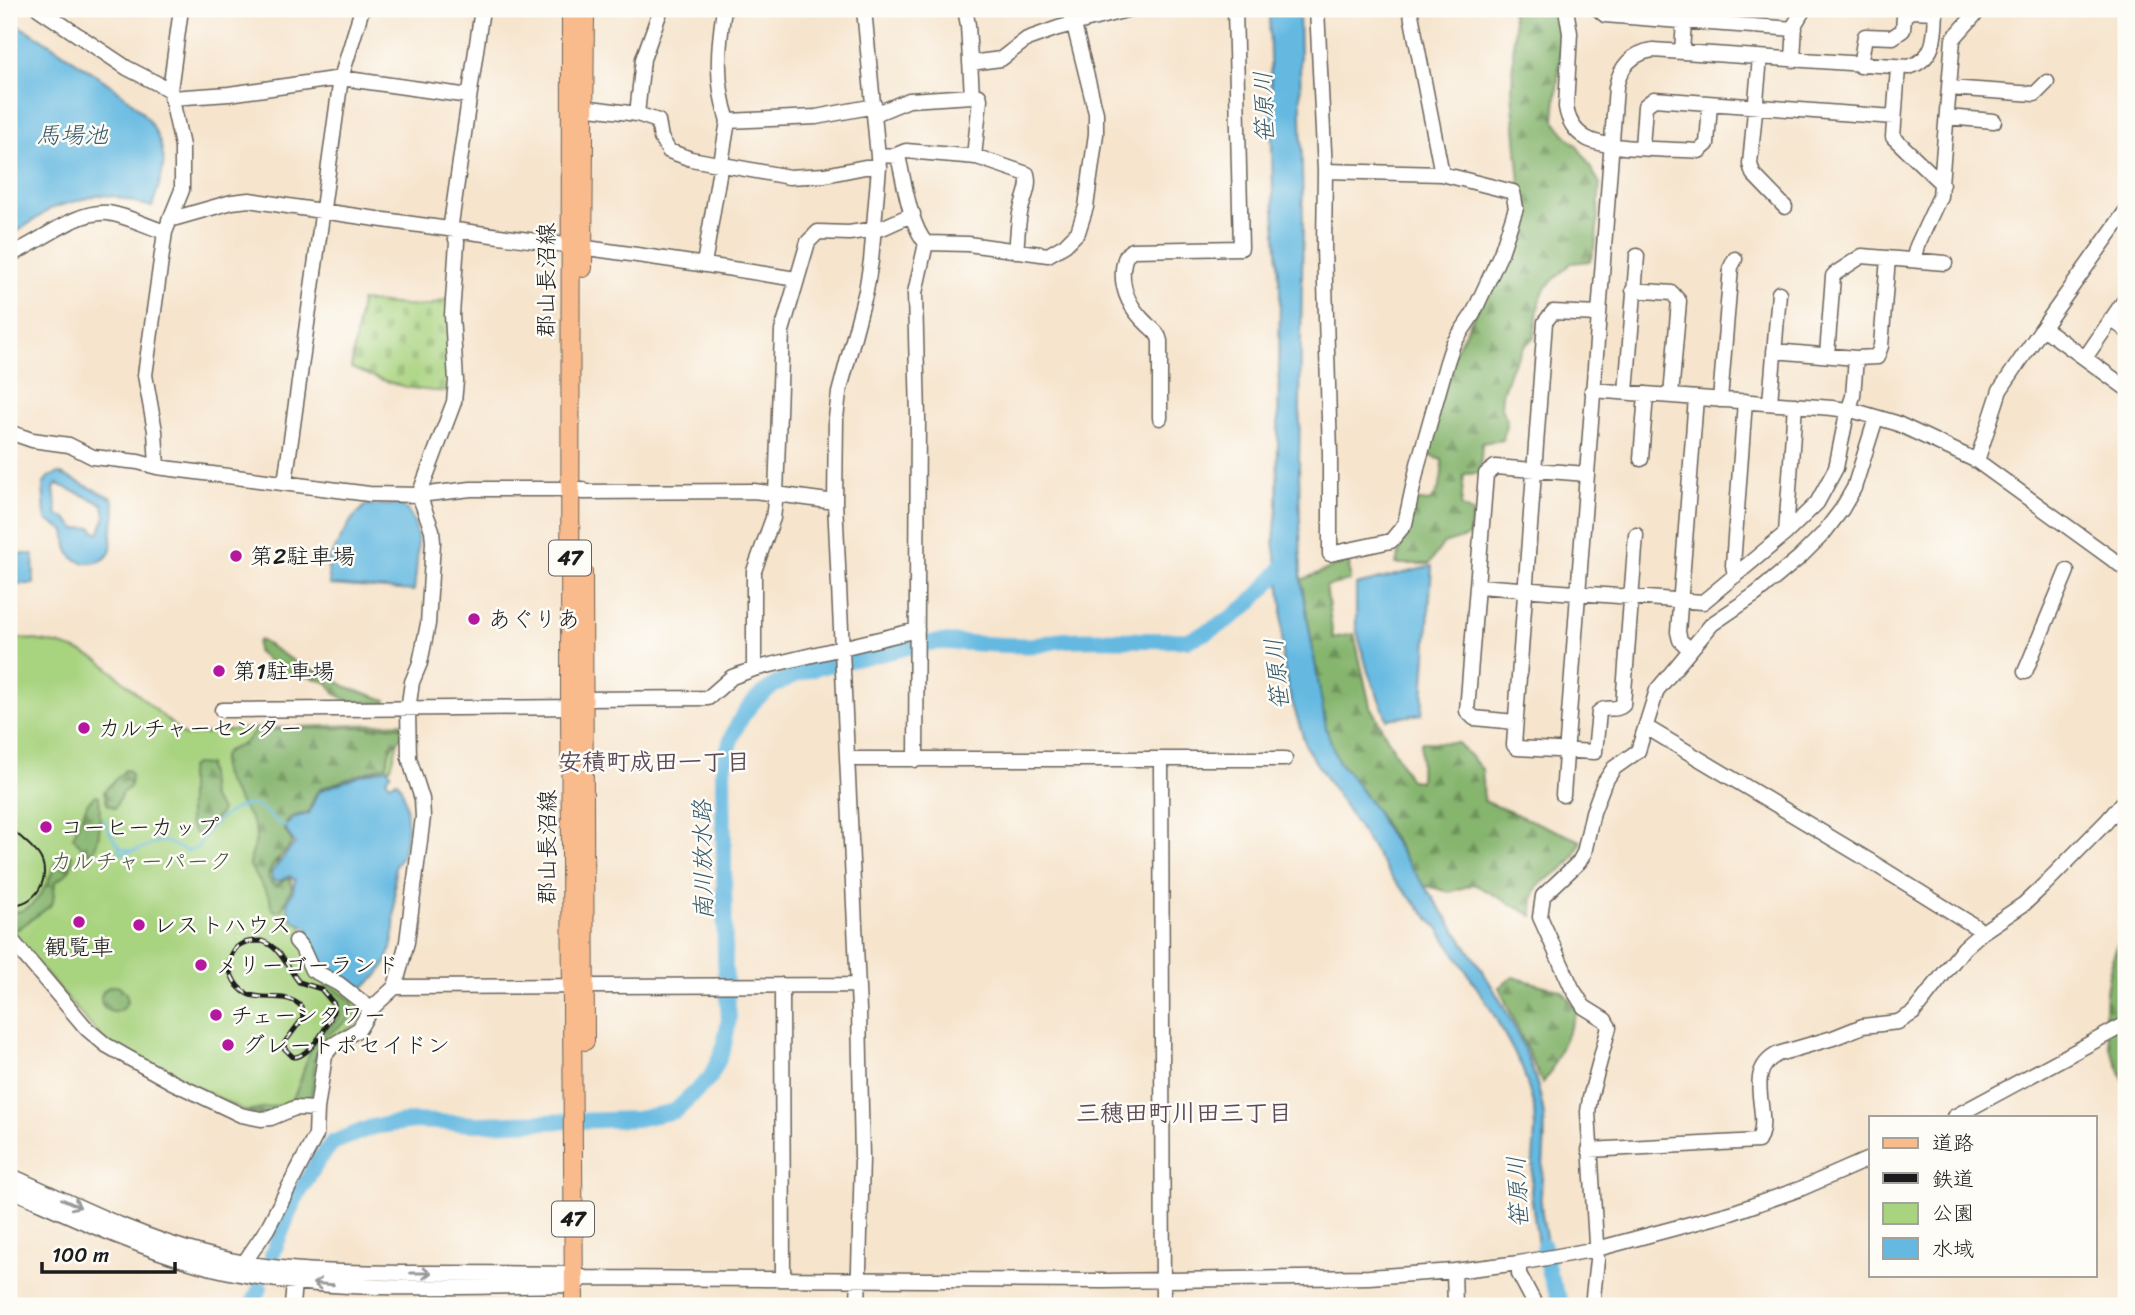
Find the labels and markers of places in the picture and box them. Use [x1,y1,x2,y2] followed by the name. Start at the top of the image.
[250,536,355,577] place label: 第2駐車場
[228,548,244,564] marker: 第2駐車場
[488,599,580,640] place label: あぐりあ
[466,611,482,627] marker: あぐりあ
[233,651,335,692] place label: 第1駐車場
[211,663,227,679] marker: 第1駐車場
[98,708,303,749] place label: カルチャーセンター
[76,720,92,736] marker: カルチャーセンター
[60,807,220,848] place label: コーヒーカップ
[38,819,54,835] marker: コーヒーカップ
[153,905,291,946] place label: レストハウス
[71,914,87,930] marker: 観覧車
[131,917,147,933] marker: レストハウス
[45,927,114,968] place label: 観覧車
[215,945,399,986] place label: メリーゴーランド
[193,957,209,973] marker: メリーゴーランド
[230,995,386,1036] place label: チェーンタワー
[208,1007,224,1023] marker: チェーンタワー
[242,1025,450,1066] place label: グレートポセイドン
[220,1037,236,1053] marker: グレートポセイドン

